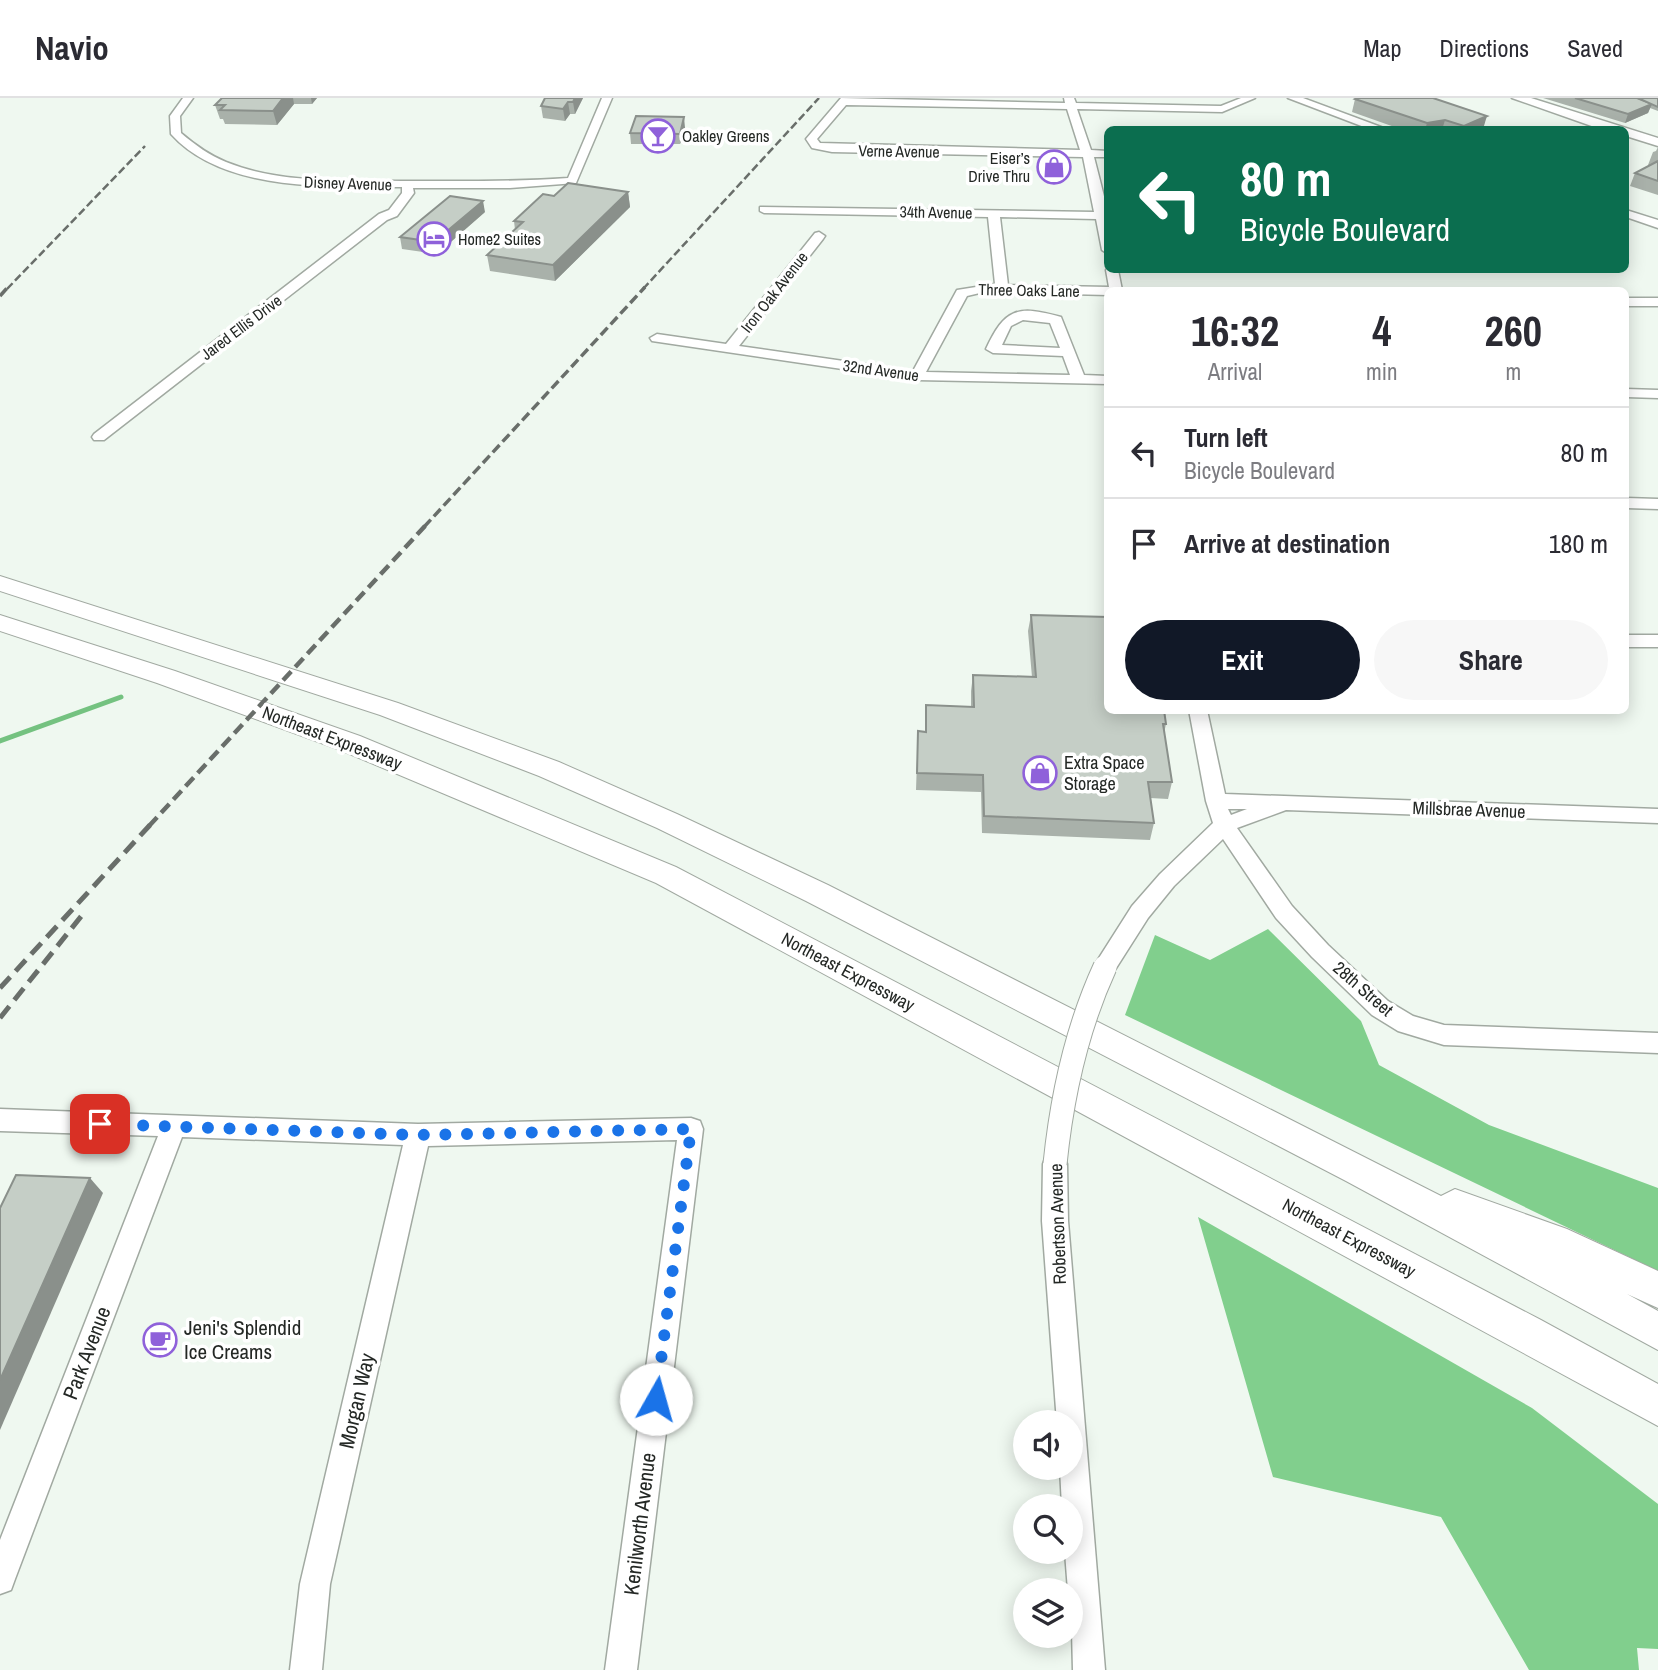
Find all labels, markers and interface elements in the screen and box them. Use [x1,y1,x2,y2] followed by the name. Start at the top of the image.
[35,26,109,70] text: Navio
[1363,32,1401,64] text: Map
[1439,32,1529,64] text: Directions
[1567,32,1623,64] text: Saved
[639,117,677,155] bar icon: Oakley Greens
[682,125,770,147] place label: Oakley Greens
[858,139,940,163] street label: Verne Avenue
[1240,145,1332,211] text: 80 m
[968,147,1030,187] place label: Eiser’s Drive Thru
[1035,148,1073,186] shop icon: Eiser’s Drive Thru
[1125,154,1216,245] icon: left
[304,170,392,196] street label: Disney Avenue
[899,200,973,224] street label: 34th Avenue
[1240,208,1450,251] text: Bicycle Boulevard
[415,220,453,258] hotel icon: Home2 Suites
[458,228,541,250] place label: Home2 Suites
[735,247,813,337] street label: Iron Oak Avenue
[978,278,1080,302] street label: Three Oaks Lane
[196,289,286,365] street label: Jared Ellis Drive
[1191,303,1279,359] text: 16:32
[1372,303,1391,359] text: 4
[1485,303,1542,359] text: 260
[842,354,920,386] street label: 32nd Avenue
[1208,356,1262,387] text: Arrival
[1366,356,1398,387] text: min
[1505,356,1521,387] text: m
[1184,420,1268,455] text: Turn left
[1125,434,1163,472] icon: left
[1561,435,1608,470] text: 80 m
[1184,455,1335,486] text: Bicycle Boulevard
[1125,525,1163,563] icon: arrive
[1184,526,1390,561] text: Arrive at destination
[1549,526,1608,561] text: 180 m
[1125,620,1360,700] button: Exit
[1374,620,1608,700] button: Share
[259,699,406,776] street label: Northeast Expressway
[1064,750,1144,796] place label: Extra Space Storage
[1021,754,1059,792] shop icon: Extra Space Storage
[1412,795,1526,824] street label: Millsbrae Avenue
[777,926,920,1018] street label: Northeast Expressway
[1328,955,1399,1022] street label: 28th Street
[70,1094,130,1154] pin
[81,1105,119,1143] icon: arrive
[1043,1163,1072,1285] street label: Robertson Avenue
[1278,1192,1421,1284] street label: Northeast Expressway
[56,1302,118,1403] street label: Park Avenue
[184,1313,301,1366] place label: Jeni's Splendid Ice Creams
[141,1321,179,1359] cafe icon: Jeni's Splendid Ice Creams
[331,1350,382,1451] street label: Morgan Way
[619,1362,693,1436] position arrow
[1013,1410,1083,1648] map controls
[1013,1410,1083,1480] button: sound
[616,1451,663,1597] street label: Kenilworth Avenue
[1013,1494,1083,1564] button: search
[1013,1578,1083,1648] button: layers

